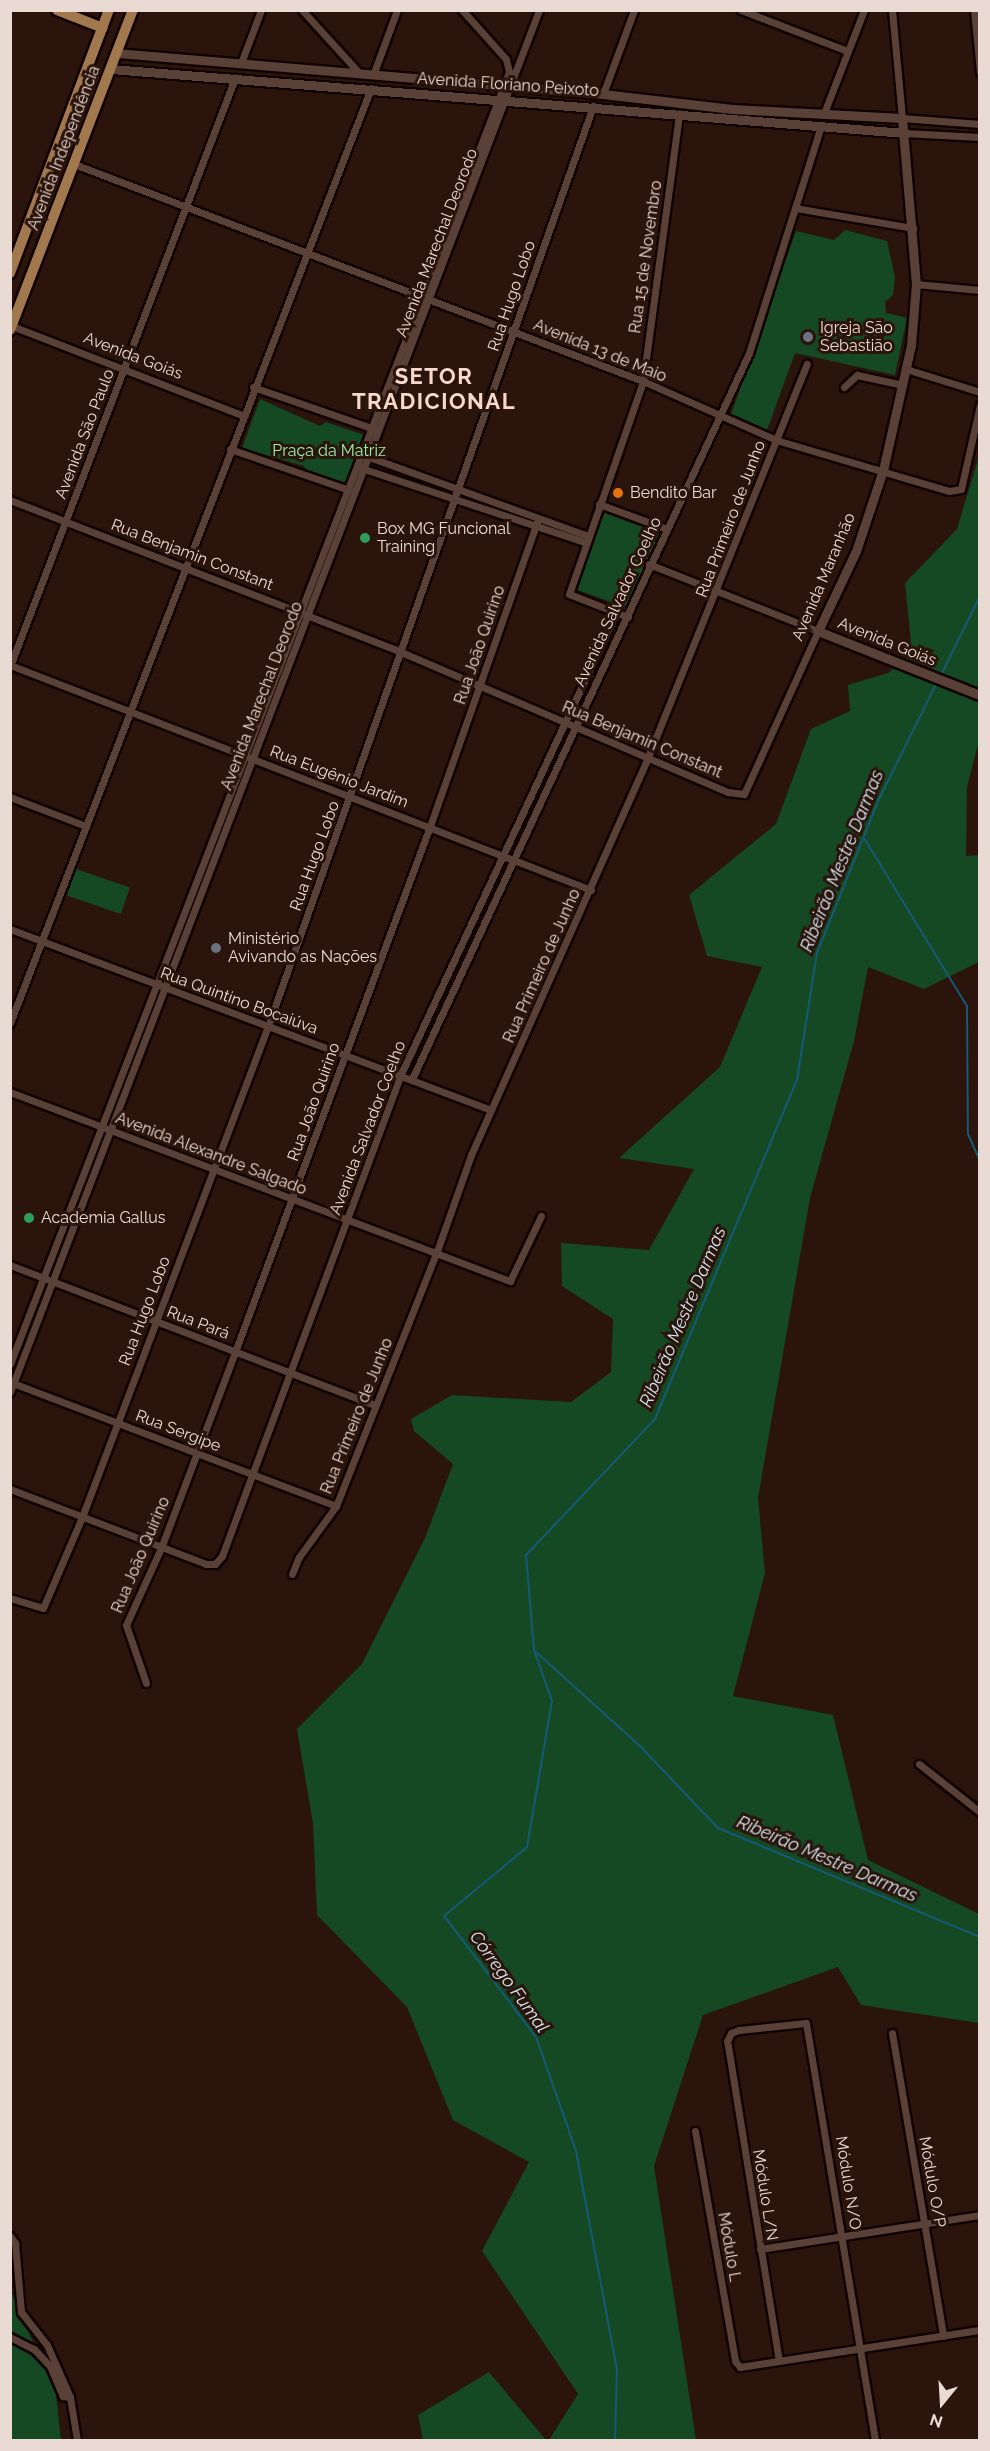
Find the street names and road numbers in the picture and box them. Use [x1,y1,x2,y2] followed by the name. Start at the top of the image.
[24,63,104,233] street label: Avenida Independência
[417,69,599,101] street label: Avenida Floriano Peixoto
[392,146,482,340] street label: Avenida Marechal Deorodo
[626,179,666,335] street label: Rua 15 de Novembro
[484,238,540,354] street label: Rua Hugo Lobo
[531,315,669,387] street label: Avenida 13 de Maio
[81,328,185,384] street label: Avenida Goiás
[51,366,119,502] street label: Avenida São Paulo
[692,438,770,600] street label: Rua Primeiro de Junho
[788,510,860,644] street label: Avenida Maranhão
[570,514,666,690] street label: Avenida Salvador Coelho
[108,515,276,595] street label: Rua Benjamin Constant
[451,583,509,707] street label: Rua João Quirino
[217,599,307,793] street label: Avenida Marechal Deorodo
[835,614,939,670] street label: Avenida Goiás
[559,698,725,782] street label: Rua Benjamin Constant
[267,742,411,812] street label: Rua Eugênio Jardim
[286,798,344,914] street label: Rua Hugo Lobo
[499,886,585,1046] street label: Rua Primeiro de Junho
[158,964,320,1038] street label: Rua Quintino Bocaiúva
[326,1038,410,1218] street label: Avenida Salvador Coelho
[284,1040,344,1164] street label: Rua João Quirino
[113,1109,309,1199] street label: Avenida Alexandre Salgado
[115,1254,175,1368] street label: Rua Hugo Lobo
[164,1302,232,1344] street label: Rua Pará
[317,1335,397,1497] street label: Rua Primeiro de Junho
[133,1406,223,1456] street label: Rua Sergipe
[108,1494,174,1616] street label: Rua João Quirino
[831,2135,865,2231] street label: Módulo N/O
[915,2135,949,2229] street label: Módulo O/P
[748,2148,782,2242] street label: Módulo L/N
[713,2211,745,2283] street label: Módulo L

